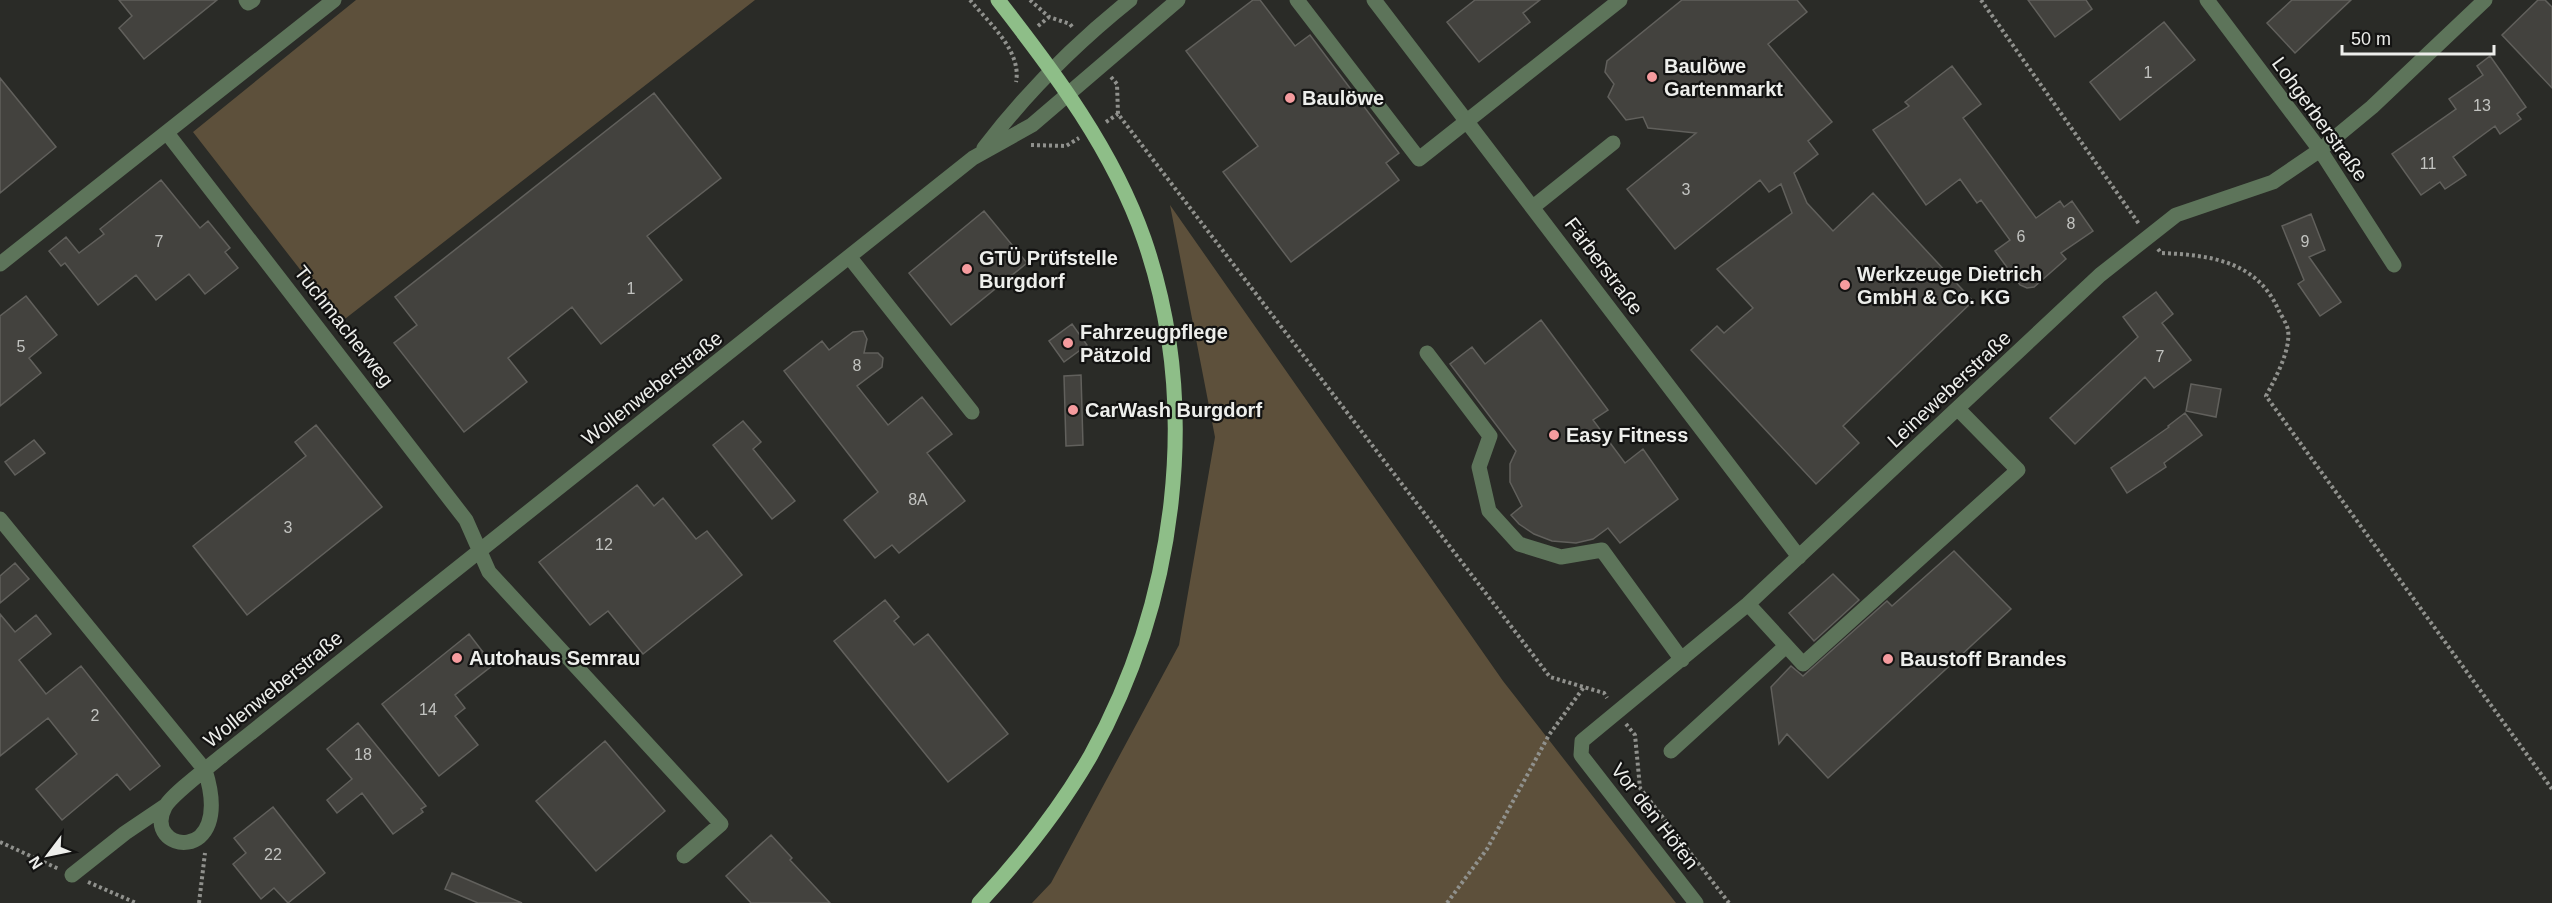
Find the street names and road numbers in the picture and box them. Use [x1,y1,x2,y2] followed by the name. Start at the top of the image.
[2268,53,2372,185] street label: Lohgerberstraße
[1560,213,1648,319] street label: Färberstraße
[290,261,398,391] street label: Tuchmacherweg
[577,326,727,450] street label: Wollenweberstraße
[1883,326,2015,452] street label: Leineweberstraße
[199,626,347,752] street label: Wollenweberstraße
[1607,759,1703,873] street label: Vor den Höfen

